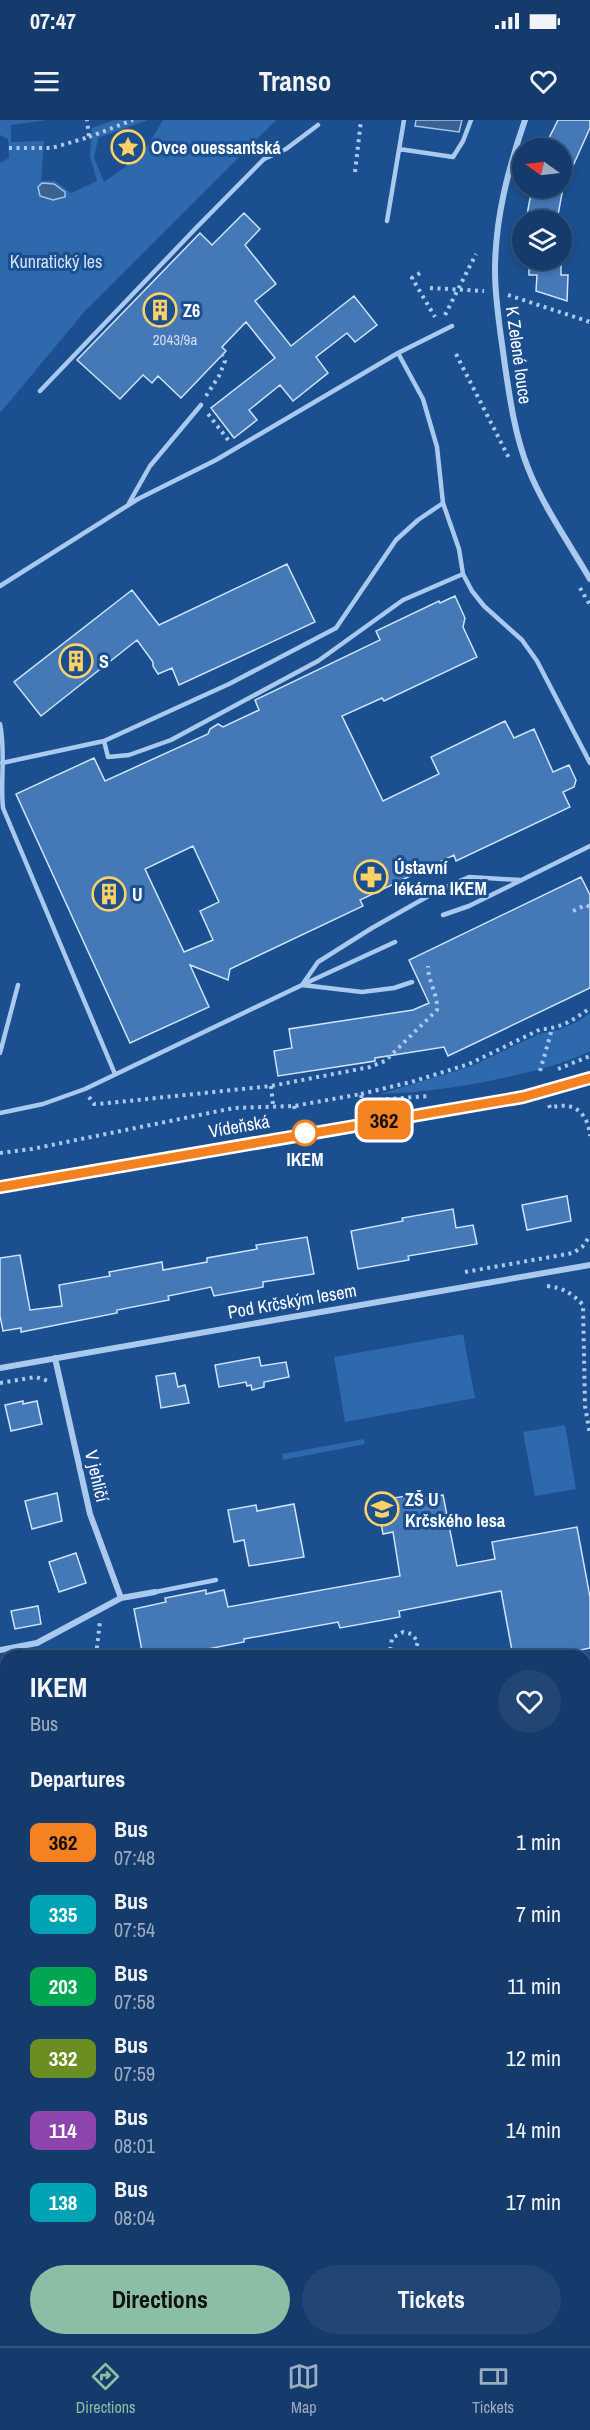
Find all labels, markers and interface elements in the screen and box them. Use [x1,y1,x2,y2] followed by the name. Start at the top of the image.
[30,6,76,36] text: 07:47
[259,63,331,99] text: Transo
[30,65,63,98] icon: menu
[527,65,560,98] icon: heart
[110,129,146,165] place icon: Ovce ouessantská
[151,135,281,160] place label: Ovce ouessantská
[512,138,572,198] north arrow
[512,138,572,270] map controls
[512,210,572,270] button: layers
[10,249,102,274] park label: Kunratický les
[142,292,178,328] building icon: Z6
[183,298,200,323] place label: Z6
[500,305,538,405] street label: K Zelené louce
[153,329,197,350] house number: 2043/9a
[58,643,94,679] building icon: S
[99,649,109,674] place label: S
[394,855,487,901] place label: Ústavní lékárna IKEM
[353,859,389,895] pharmacy icon: Ústavní lékárna IKEM
[91,876,127,912] building icon: U
[132,882,143,907] place label: U
[350,1100,418,1140] line badge: 362
[370,1106,398,1135] text: 362
[207,1108,271,1144] street label: Vídeňská
[292,1120,318,1146] marker: IKEM
[287,1147,323,1172] place label: IKEM
[226,1277,358,1325] street label: Pod Krčským lesem
[79,1448,115,1505] street label: V jehličí
[405,1487,506,1533] place label: ZŠ U Krčského lesa
[364,1491,400,1527] school or university icon: ZŠ U Krčského lesa
[30,1668,87,1706] text: IKEM
[498,1670,561,1733] button: heart
[30,1710,58,1737] text: Bus
[30,1764,125,1794] text: Departures
[114,1814,148,1844] text: Bus
[516,1827,561,1857] text: 1 min
[49,1828,77,1857] text: 362
[114,1844,155,1871] text: 07:48
[114,1886,148,1916] text: Bus
[516,1899,561,1929] text: 7 min
[49,1900,77,1929] text: 335
[114,1916,155,1943] text: 07:54
[114,1958,148,1988] text: Bus
[507,1971,561,2001] text: 11 min
[49,1972,77,2001] text: 203
[114,1988,155,2015] text: 07:58
[114,2030,148,2060] text: Bus
[506,2043,561,2073] text: 12 min
[49,2044,77,2073] text: 332
[114,2060,155,2087] text: 07:59
[114,2102,148,2132] text: Bus
[506,2115,561,2145] text: 14 min
[49,2116,77,2145] text: 114
[114,2132,155,2159] text: 08:01
[114,2174,148,2204] text: Bus
[506,2187,561,2217] text: 17 min
[49,2188,77,2217] text: 138
[114,2204,155,2231] text: 08:04
[30,2265,290,2334] button: Directions
[302,2265,561,2334] button: Tickets
[76,2360,136,2418] tab: Directions
[287,2360,320,2418] tab: Map
[472,2360,514,2418] tab: Tickets

